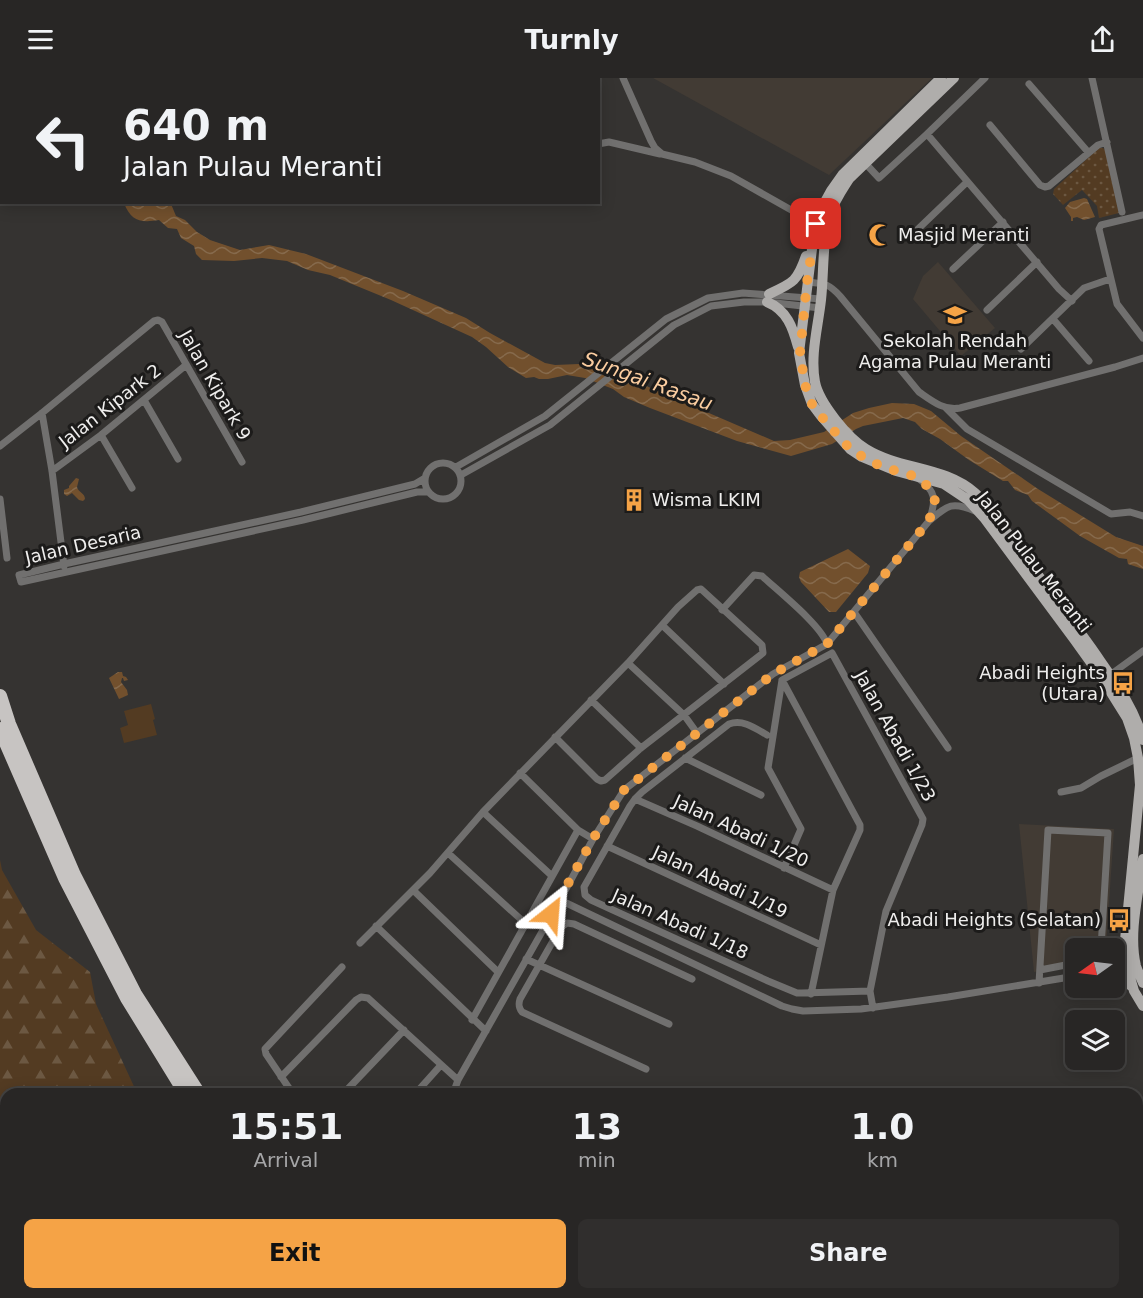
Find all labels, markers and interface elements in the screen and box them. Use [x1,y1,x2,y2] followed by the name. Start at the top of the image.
[24,23,57,56] icon: menu
[1086,23,1119,56] icon: share
[524,24,619,55] text: Turnly
[123,101,269,150] text: 640 m
[24,102,102,180] icon: left
[123,151,383,182] text: Jalan Pulau Meranti
[790,198,841,249] pin
[799,207,832,240] icon: arrive
[867,222,893,248] mosque icon: Masjid Meranti
[898,224,1030,245] place label: Masjid Meranti
[942,302,968,328] school or university icon: Sekolah Rendah Agama Pulau Meranti
[175,325,255,444] street label: Jalan Kipark 9
[859,330,1051,372] place label: Sekolah Rendah Agama Pulau Meranti
[580,346,716,416] water label: Sungai Rasau
[54,359,165,453] street label: Jalan Kipark 2
[972,486,1096,636] street label: Jalan Pulau Meranti
[621,487,647,513] building icon: Wisma LKIM
[652,489,761,510] place label: Wisma LKIM
[22,521,143,568] street label: Jalan Desaria
[979,662,1105,704] place label: Abadi Heights (Utara)
[850,666,940,805] street label: Jalan Abadi 1/23
[1110,670,1136,696] bus stop icon: Abadi Heights (Utara)
[669,790,812,871] street label: Jalan Abadi 1/20
[648,841,791,922] street label: Jalan Abadi 1/19
[519,882,583,946] position arrow
[608,884,752,963] street label: Jalan Abadi 1/18
[1106,907,1132,933] bus stop icon: Abadi Heights (Selatan)
[887,909,1101,930] place label: Abadi Heights (Selatan)
[1065,938,1125,998] north arrow
[1065,938,1125,1070] map controls
[1065,1010,1125,1070] button: layers
[229,1106,343,1147] text: 15:51
[572,1106,622,1147] text: 13
[851,1106,914,1147] text: 1.0
[253,1148,318,1172] text: Arrival
[578,1148,616,1172] text: min
[867,1148,898,1172] text: km
[24,1219,566,1288] button: Exit
[578,1219,1119,1288] button: Share

